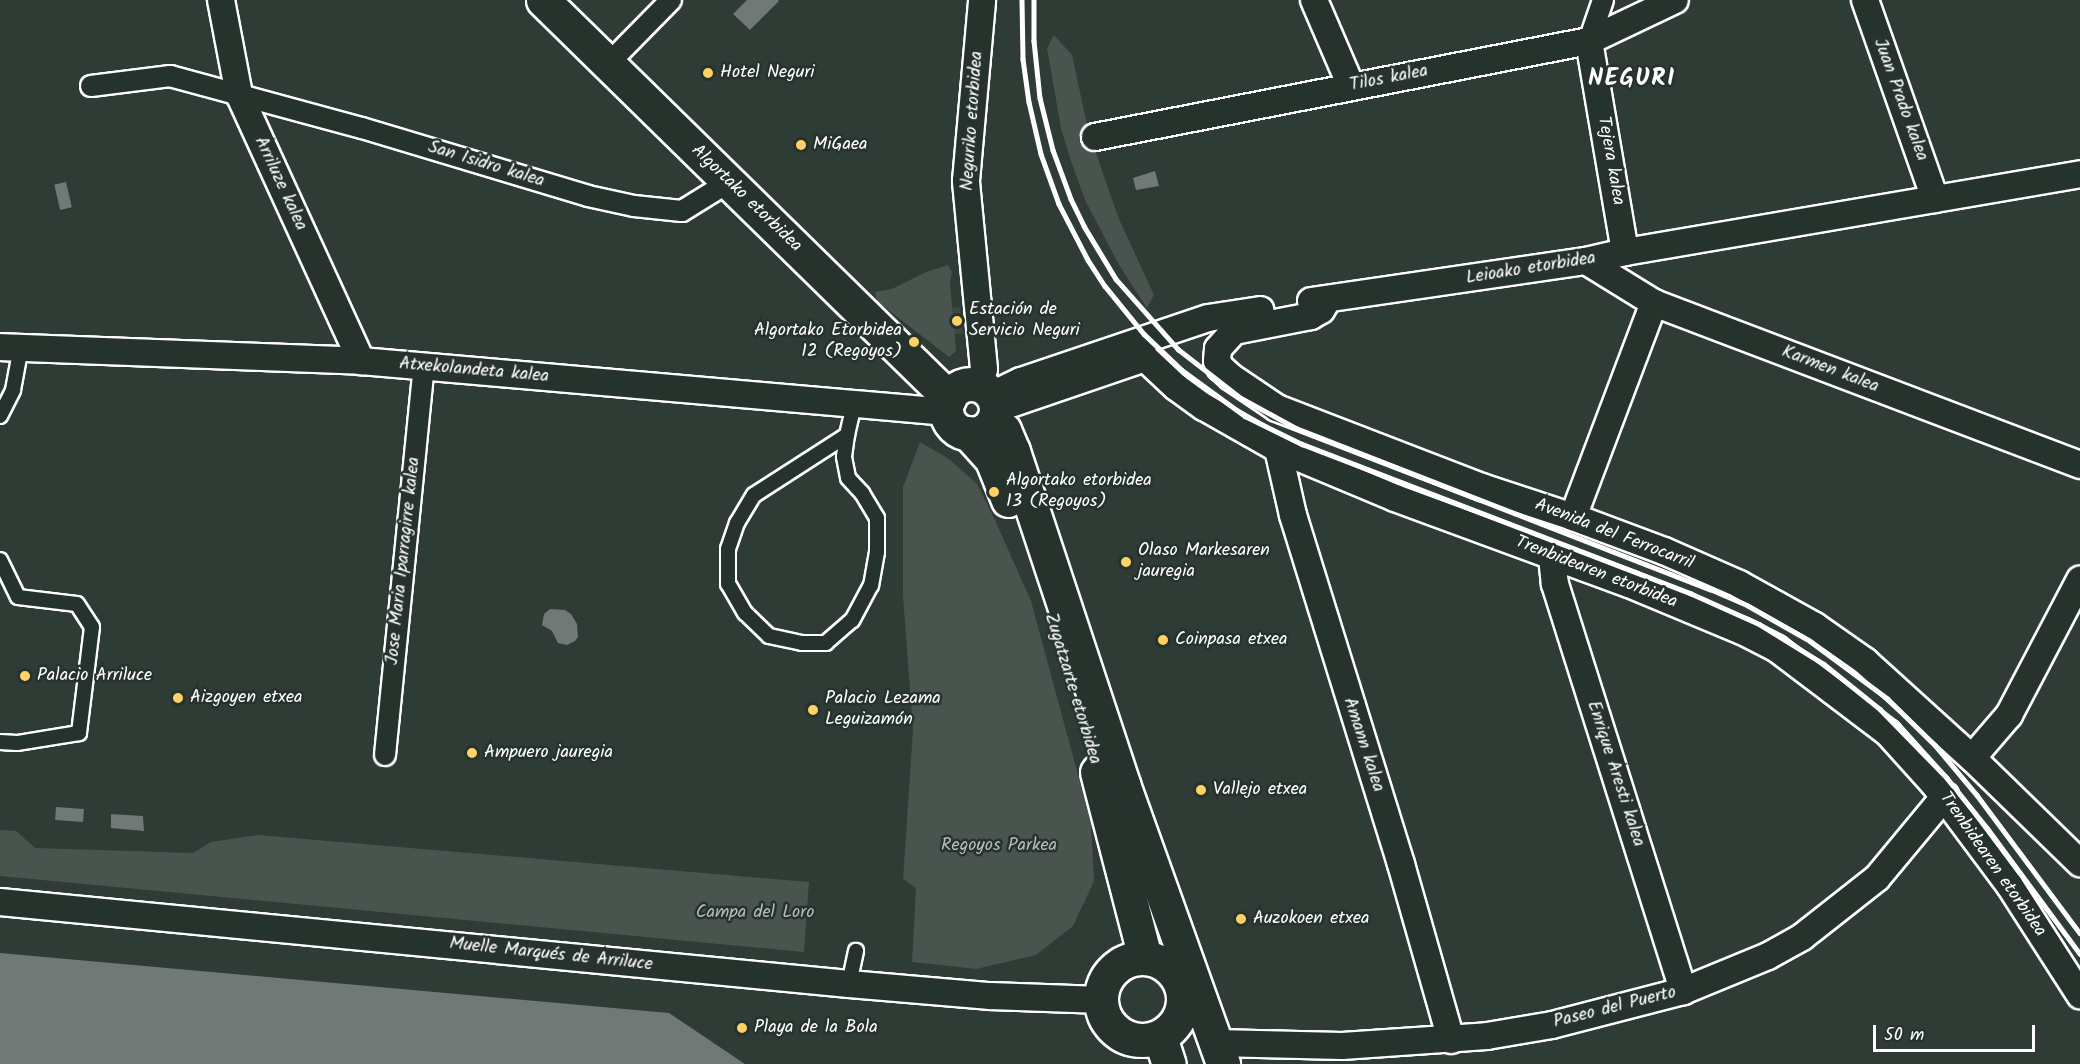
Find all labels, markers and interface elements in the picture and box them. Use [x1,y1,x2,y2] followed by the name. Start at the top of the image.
[1868,36,1932,164] street label: Juan Prado kalea
[957,50,989,192] street label: Neguriko etorbidea
[1348,61,1430,97] street label: Tilos kalea
[720,62,815,84] place label: Hotel Neguri
[1588,65,1676,93] district label: NEGURI
[701,66,715,80] marker: Hotel Neguri
[1592,115,1628,207] street label: Tejera kalea
[249,134,311,234] street label: Arriluze kalea
[813,134,867,156] place label: MiGaea
[425,137,547,193] street label: San Isidro kalea
[794,138,808,152] marker: MiGaea
[686,141,806,257] street label: Algortako etorbidea
[1465,248,1597,290] street label: Leioako etorbidea
[969,300,1080,342] place label: Estación de Servicio Neguri
[950,314,964,328] marker: Estación de Servicio Neguri
[754,321,902,364] place label: Algortako Etorbidea 12 (Regoyos)
[907,335,921,349] marker: Algortako Etorbidea 12 (Regoyos)
[1778,342,1882,398] street label: Karmen kalea
[398,354,550,388] street label: Atxekolandeta kalea
[382,456,426,666] street label: Jose Maria Iparragirre kalea
[1006,471,1152,514] place label: Algortako etorbidea 13 (Regoyos)
[987,485,1001,499] marker: Algortako etorbidea 13 (Regoyos)
[1531,495,1697,575] street label: Avenida del Ferrocarril
[1512,532,1680,614] street label: Trenbidearen etorbidea
[1138,541,1270,584] place label: Olaso Markesaren jauregia
[1119,555,1133,569] marker: Olaso Markesaren jauregia
[1039,611,1105,767] street label: Zugatzarte etorbidea
[1175,629,1287,651] place label: Coinpasa etxea
[1156,633,1170,647] marker: Coinpasa etxea
[37,665,152,687] place label: Palacio Arriluce
[18,669,32,683] marker: Palacio Arriluce
[190,687,302,709] place label: Aizgoyen etxea
[825,689,941,732] place label: Palacio Lezama Leguizamón
[171,691,185,705] marker: Aizgoyen etxea
[1338,695,1388,795] street label: Amann kalea
[1581,698,1649,850] street label: Enrique Aresti kalea
[806,703,820,717] marker: Palacio Lezama Leguizamón
[484,742,613,764] place label: Ampuero jauregia
[465,746,479,760] marker: Ampuero jauregia
[1213,779,1307,801] place label: Vallejo etxea
[1194,783,1208,797] marker: Vallejo etxea
[1934,788,2050,942] street label: Trenbidearen etorbidea
[941,835,1057,857] park label: Regoyos Parkea
[696,902,814,924] park label: Campa del Loro
[1253,908,1369,930] place label: Auzokoen etxea
[1234,912,1248,926] marker: Auzokoen etxea
[448,934,654,976] street label: Muelle Marqués de Arriluce
[1551,982,1679,1034] street label: Paseo del Puerto
[1876,1013,2038,1051] scale bar
[754,1017,878,1039] place label: Playa de la Bola
[735,1021,749,1035] marker: Playa de la Bola
[1884,1021,1924,1050] text: 50 m

